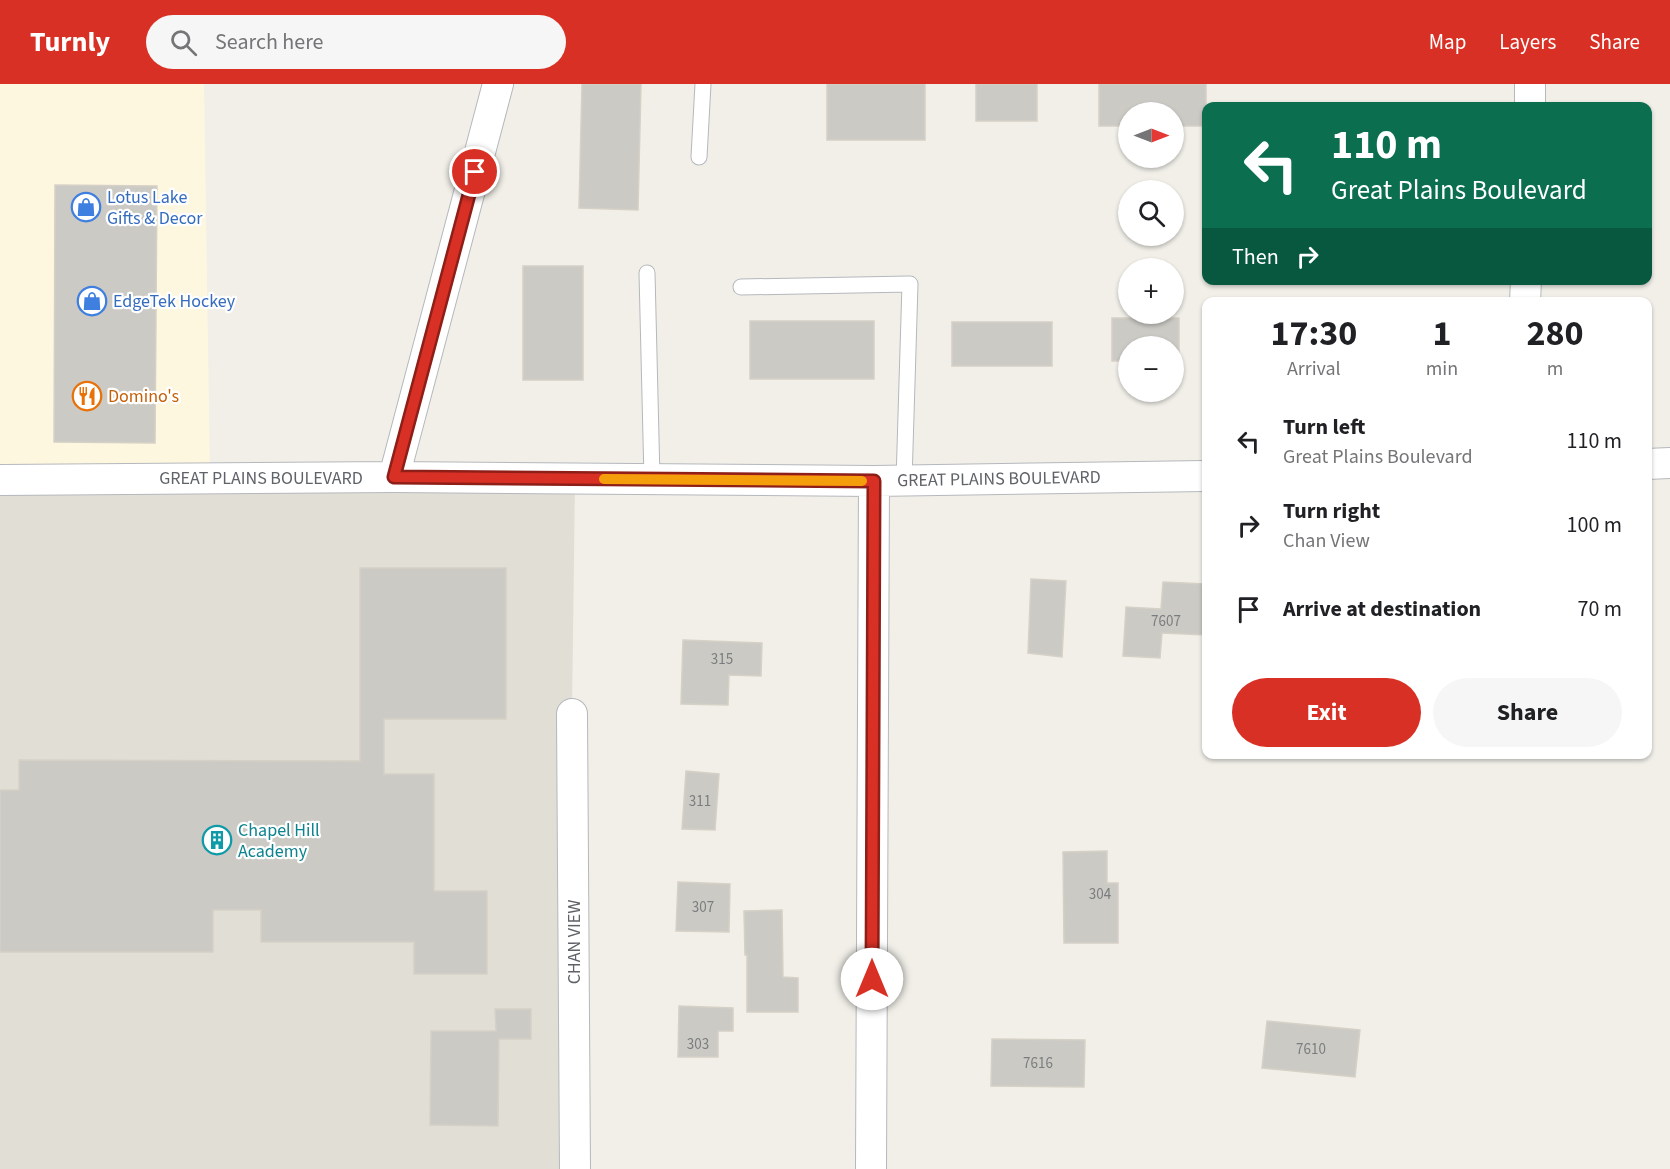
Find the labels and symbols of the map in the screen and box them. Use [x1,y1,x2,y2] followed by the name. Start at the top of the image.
[1118,102,1184,168] north arrow
[449,146,500,197] pin
[107,185,203,231] place label: Lotus Lake Gifts & Decor
[70,191,102,223] shop icon: Lotus Lake Gifts & Decor
[76,285,108,317] shop icon: EdgeTek Hockey
[113,289,236,314] place label: EdgeTek Hockey
[71,380,103,412] restaurant icon: Domino's
[108,384,179,409] place label: Domino's
[897,465,1101,493] street label: GREAT PLAINS BOULEVARD
[159,466,363,491] street label: GREAT PLAINS BOULEVARD
[1151,611,1181,632] house number: 7607
[711,649,733,670] house number: 315
[689,791,711,812] house number: 311
[238,818,320,864] place label: Chapel Hill Academy
[201,824,233,856] building icon: Chapel Hill Academy
[1089,884,1112,905] house number: 304
[692,897,714,918] house number: 307
[562,900,587,984] street label: CHAN VIEW
[840,947,904,1011] position arrow
[687,1034,709,1055] house number: 303
[1296,1039,1326,1060] house number: 7610
[1023,1053,1053,1074] house number: 7616

